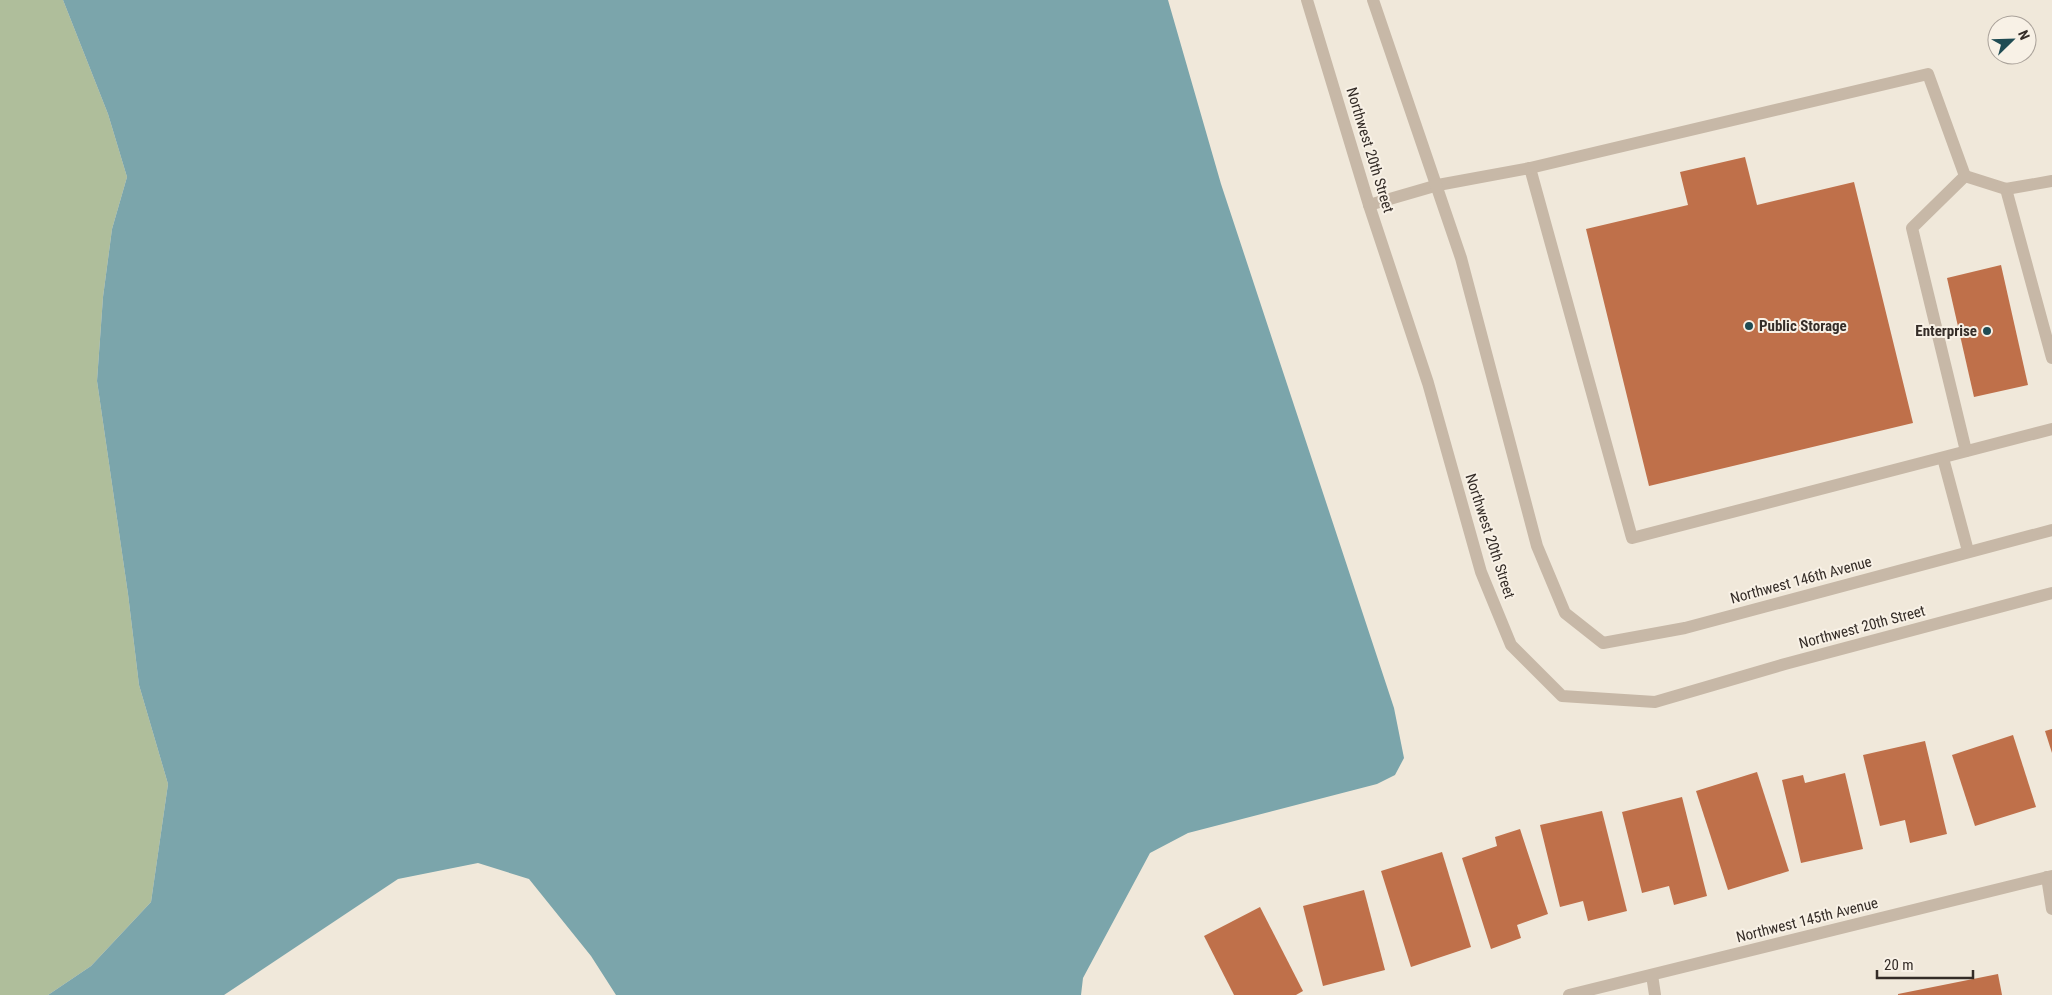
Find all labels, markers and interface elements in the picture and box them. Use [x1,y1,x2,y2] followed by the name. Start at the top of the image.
[1987,15,2037,65] north arrow
[2015,28,2033,42] text: N
[1342,85,1398,215] street label: Northwest 20th Street
[1759,317,1847,335] place label: Public Storage
[1743,320,1755,332] marker: Public Storage
[1915,322,1977,340] place label: Enterprise
[1981,325,1993,337] marker: Enterprise
[1461,471,1519,601] street label: Northwest 20th Street
[1728,552,1874,608] street label: Northwest 146th Avenue
[1797,601,1927,653] street label: Northwest 20th Street
[1734,894,1880,946] street label: Northwest 145th Avenue
[1877,948,1973,980] scale bar
[1884,956,1914,974] text: 20 m

